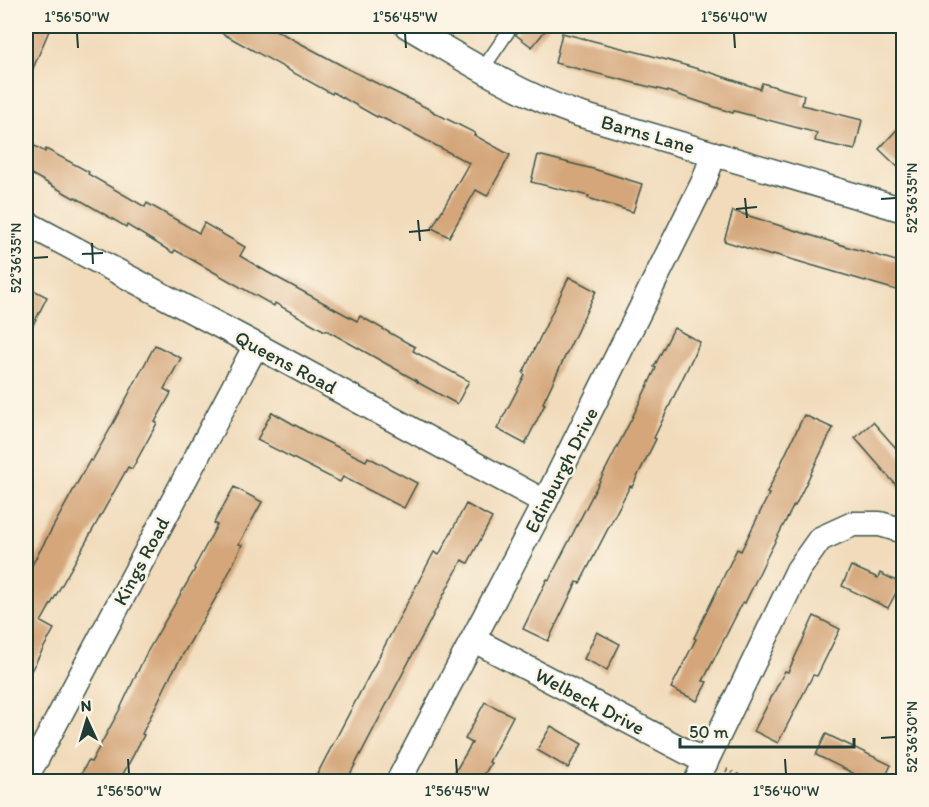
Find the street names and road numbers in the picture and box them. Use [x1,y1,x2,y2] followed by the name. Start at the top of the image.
[598,109,698,159] street label: Barns Lane
[231,325,341,399] street label: Queens Road
[519,403,603,537] street label: Edinburgh Drive
[108,513,174,609] street label: Kings Road
[531,662,649,740] street label: Welbeck Drive

